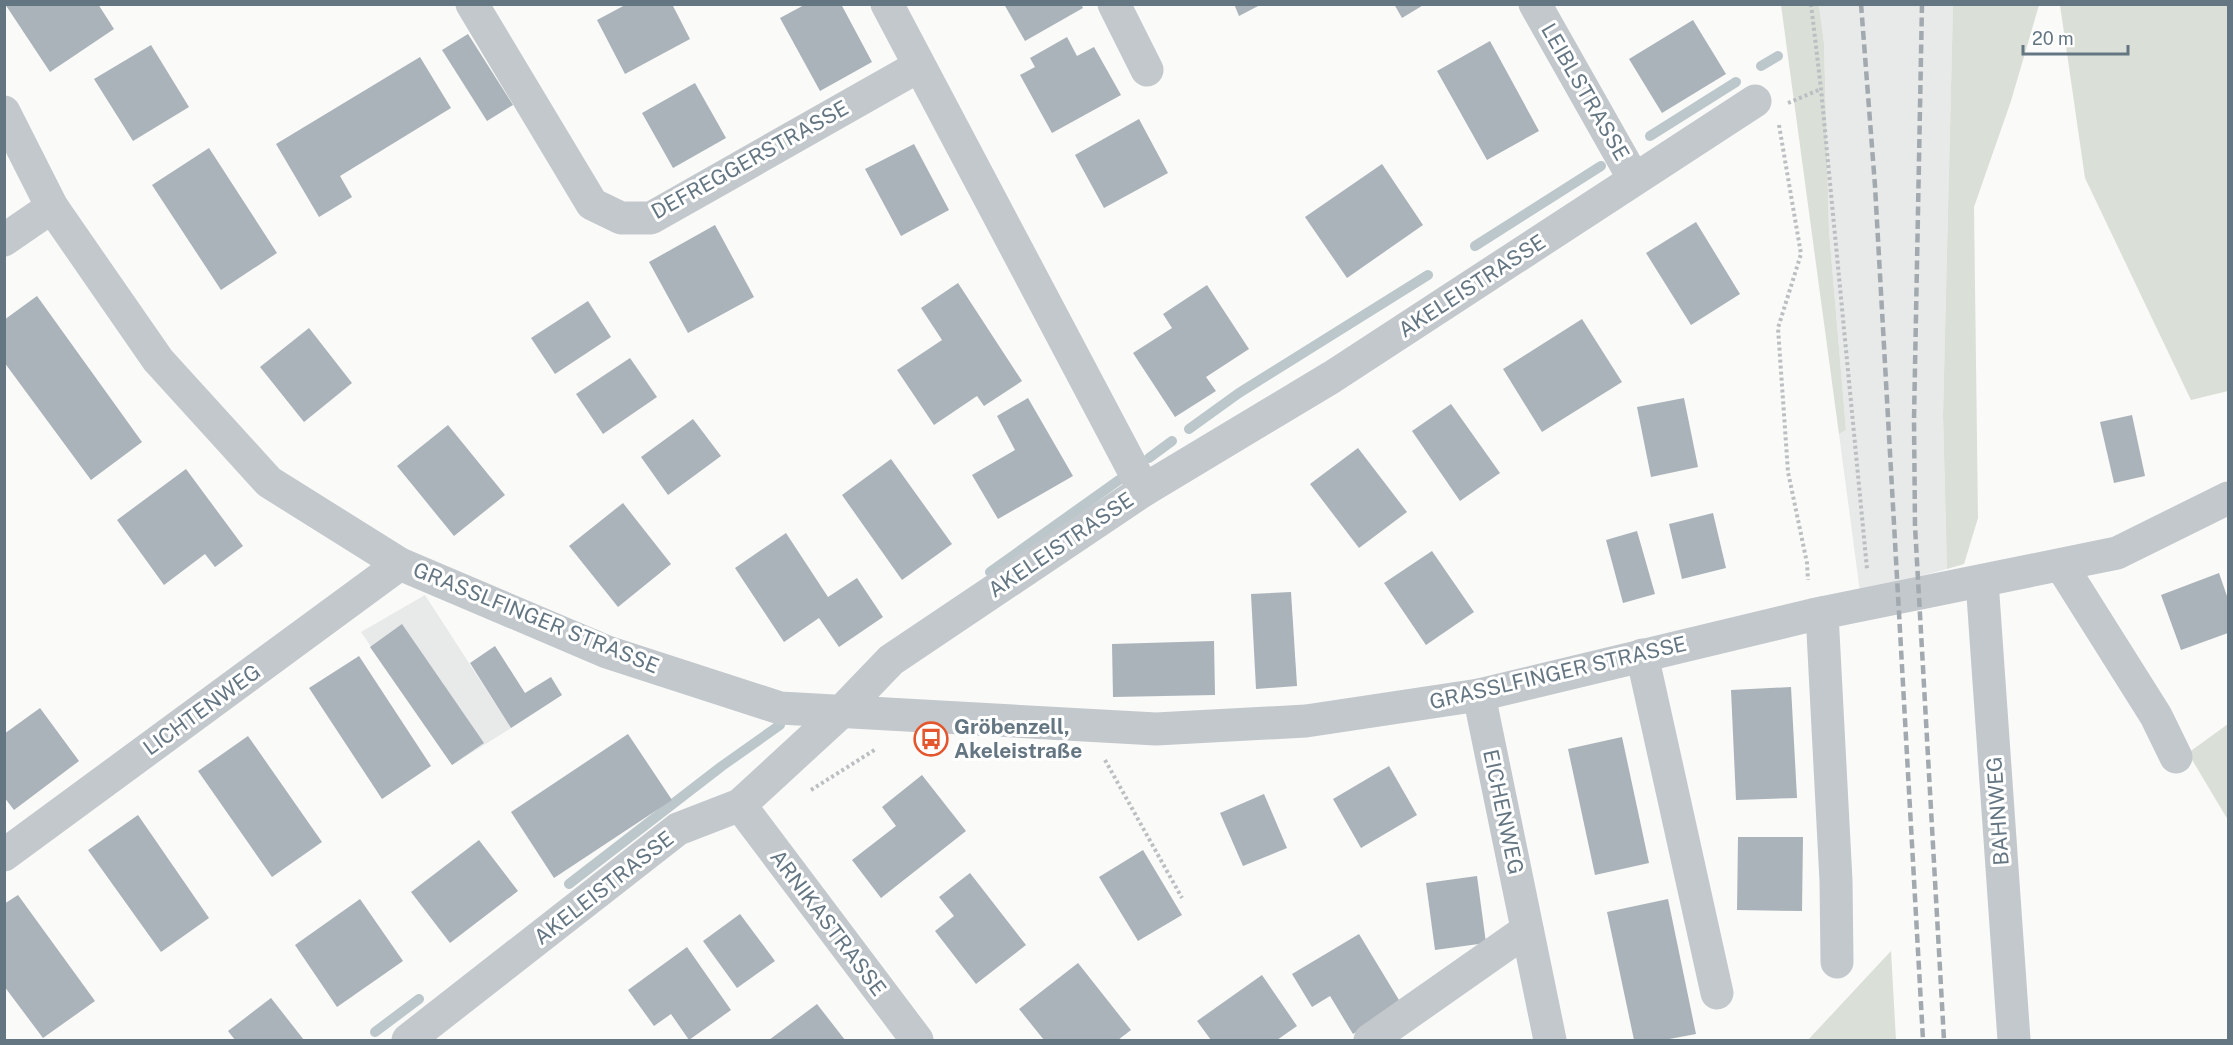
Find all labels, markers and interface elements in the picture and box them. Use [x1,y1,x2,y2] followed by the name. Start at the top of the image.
[2023,18,2128,56] scale bar
[1536,19,1635,165] street label: LEIBLSTRASSE
[2032,28,2074,49] text: 20 m
[647,95,853,224] street label: DEFREGGERSTRASSE
[1394,229,1550,342] street label: AKELEISTRASSE
[983,487,1138,602] street label: AKELEISTRASSE
[410,557,663,678] street label: GRASSLFINGER STRASSE
[1427,631,1689,714] street label: GRASSLFINGER STRASSE
[138,659,265,760] street label: LICHTENWEG
[954,714,1082,763] place label: Gröbenzell, Akeleistraße
[913,721,949,757] bus stop icon: Gröbenzell, Akeleistraße
[1478,747,1529,877] street label: EICHENWEG
[1981,756,2014,866] street label: BAHNWEG
[529,825,678,950] street label: AKELEISTRASSE
[765,845,891,1001] street label: ARNIKASTRASSE

